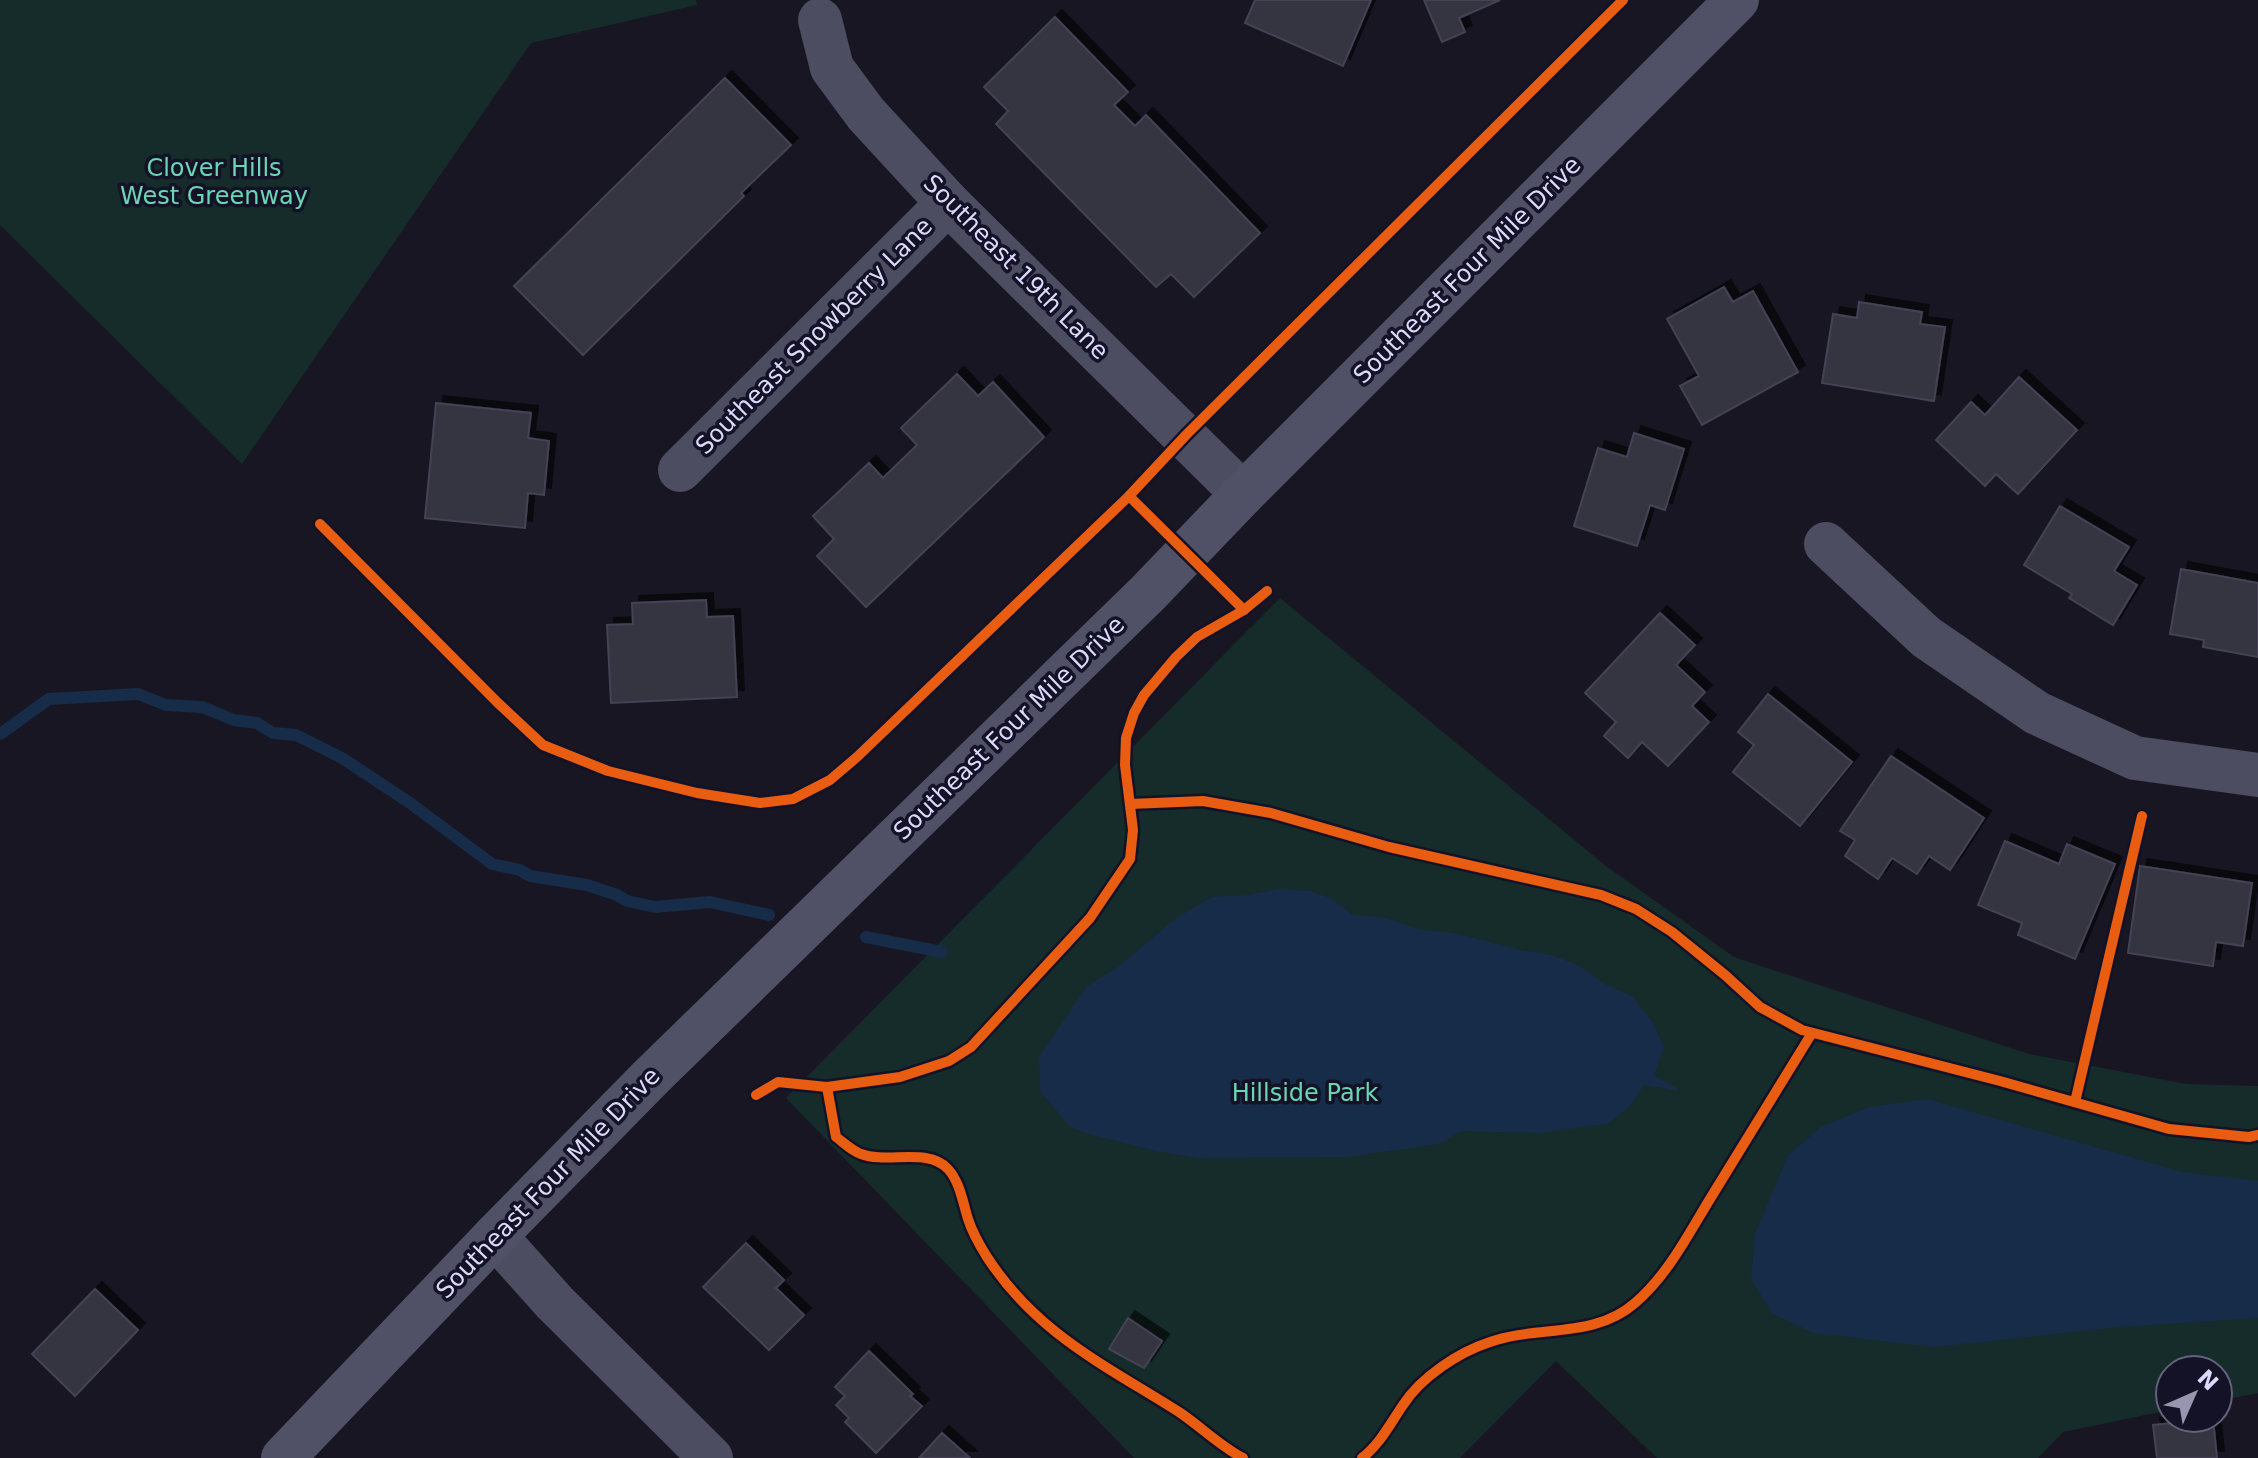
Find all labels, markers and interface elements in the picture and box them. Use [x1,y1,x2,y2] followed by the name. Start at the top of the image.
[1348,151,1586,389] street label: Southeast Four Mile Drive
[120,154,308,210] park label: Clover Hills West Greenway
[918,169,1114,365] street label: Southeast 19th Lane
[690,212,938,460] street label: Southeast Snowberry Lane
[888,610,1130,846] street label: Southeast Four Mile Drive
[430,1062,666,1304] street label: Southeast Four Mile Drive
[1232,1079,1378,1107] park label: Hillside Park
[2154,1354,2234,1434] north arrow
[2192,1365,2223,1396] text: N

